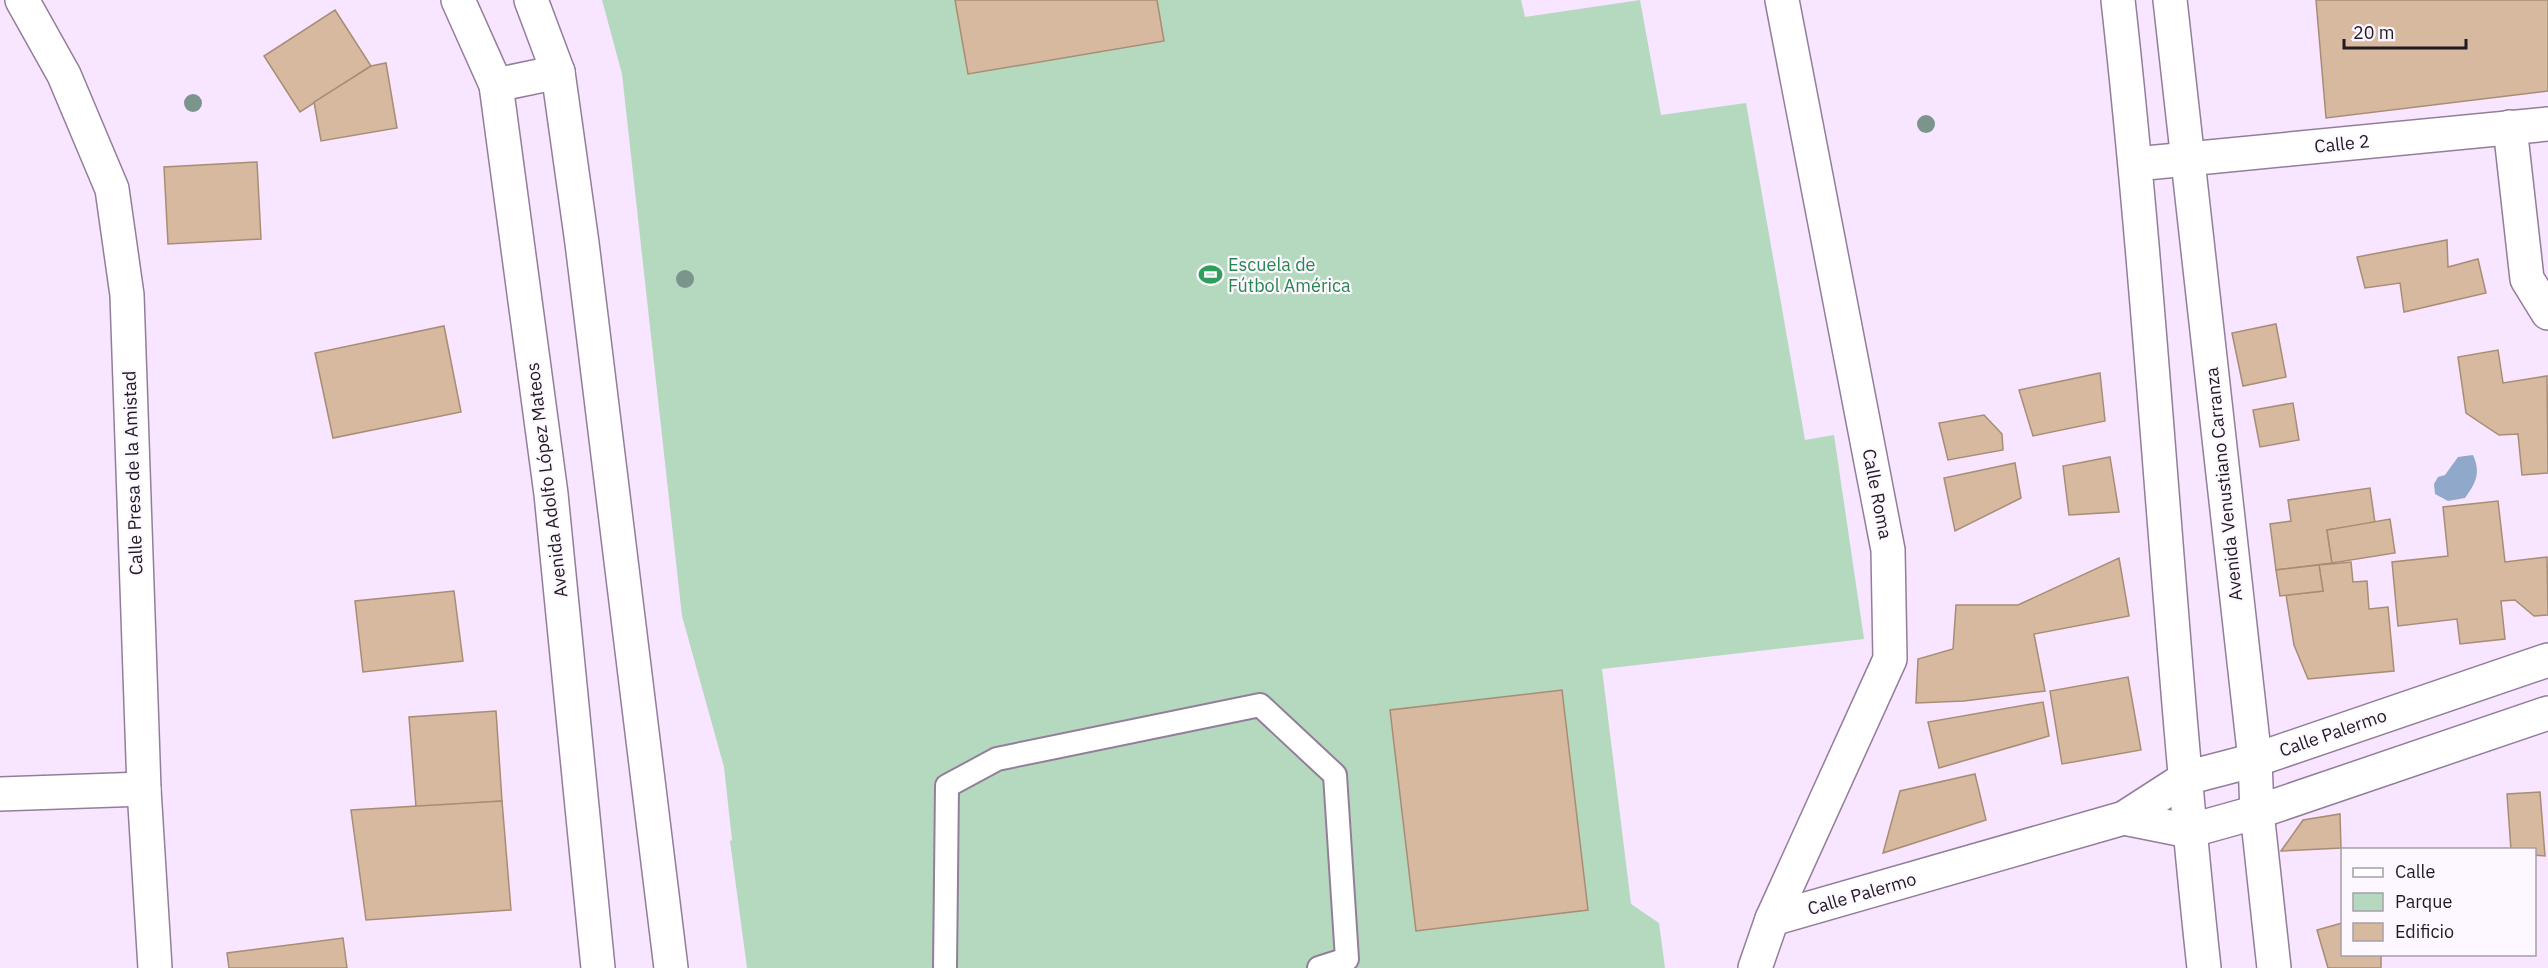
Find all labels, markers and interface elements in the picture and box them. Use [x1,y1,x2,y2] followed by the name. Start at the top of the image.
[2344,12,2466,50] scale bar
[2353,21,2395,44] text: 20 m
[2313,129,2371,158] street label: Calle 2
[1228,253,1351,297] place label: Escuela de Fútbol América
[1197,262,1223,288] sports icon: Escuela de Fútbol América
[521,361,572,599] street label: Avenida Adolfo López Mateos
[2200,366,2247,602] street label: Avenida Venustiano Carranza
[117,370,148,576] street label: Calle Presa de la Amistad
[1857,447,1898,541] street label: Calle Roma
[2276,703,2390,762] street label: Calle Palermo
[2341,848,2536,956] legend
[2395,860,2435,883] text: Calle
[1805,867,1919,920] street label: Calle Palermo
[2395,890,2453,913] text: Parque
[2395,920,2454,943] text: Edificio

